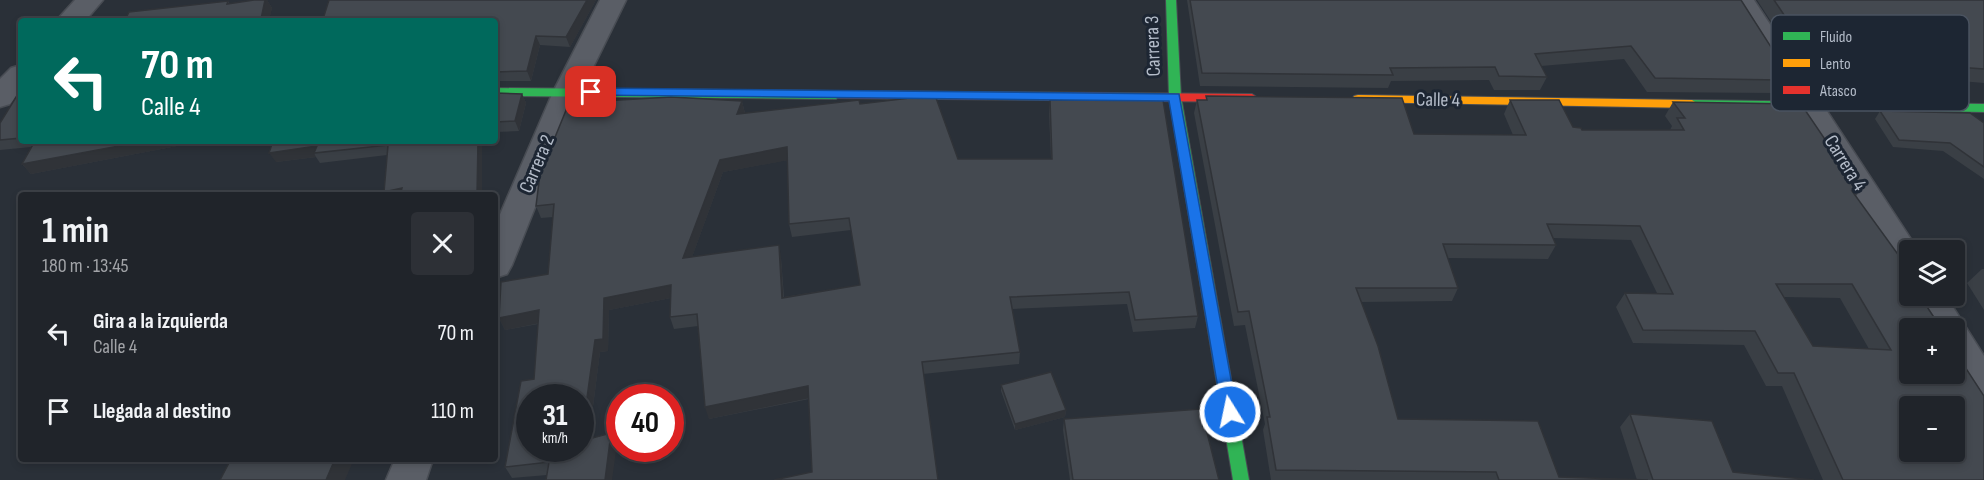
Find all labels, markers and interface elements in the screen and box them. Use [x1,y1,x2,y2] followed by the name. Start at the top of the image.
[1140,15,1166,77] street label: Carrera 3
[1771,15,1969,111] legend
[1820,28,1852,47] text: Fluido
[141,40,214,91] text: 70 m
[42,42,120,120] icon: left
[1820,55,1851,74] text: Lento
[565,66,616,117] pin
[574,75,607,108] icon: arrive
[1819,82,1857,101] text: Atasco
[1416,88,1460,112] street label: Calle 4
[141,91,201,123] text: Calle 4
[514,131,560,197] street label: Carrera 2
[1819,131,1871,195] street label: Carrera 4
[42,210,109,253] text: 1 min
[411,212,474,275] button: close
[1899,240,1965,462] map controls
[1899,240,1965,306] button: layers
[42,254,129,278] text: 180 m · 13:45
[93,308,228,335] text: Gira a la izquierda
[42,317,75,350] icon: left
[1899,318,1965,384] button: +
[438,320,474,347] text: 70 m
[93,335,137,359] text: Calle 4
[1198,380,1262,444] position arrow
[606,384,684,462] speed limit sign: 40
[42,395,75,428] icon: arrive
[1899,396,1965,462] button: −
[93,398,231,425] text: Llegada al destino
[431,398,474,425] text: 110 m
[542,398,568,434] text: 31
[542,429,568,448] text: km/h

